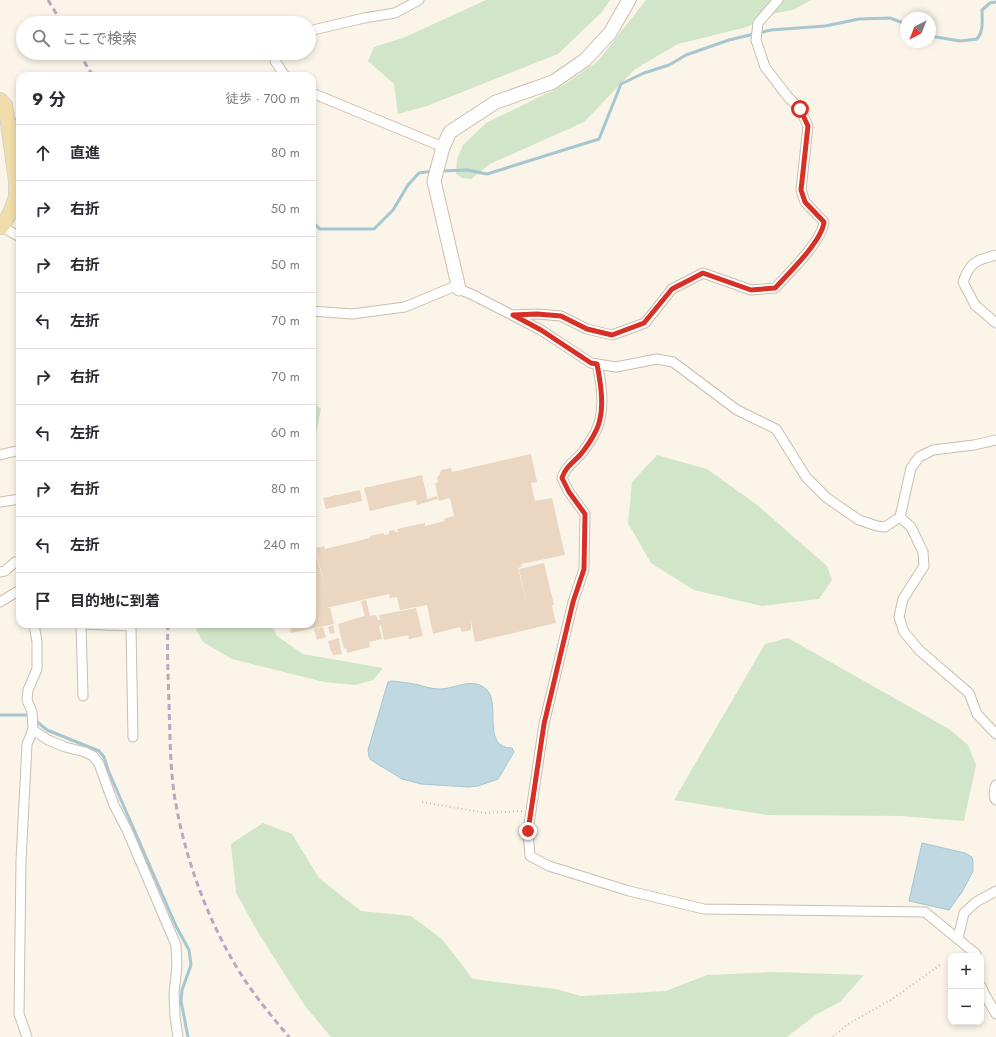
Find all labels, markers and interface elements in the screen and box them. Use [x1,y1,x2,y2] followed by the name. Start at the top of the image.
[900,12,936,48] north arrow
[16,16,316,60] search box
[30,27,52,49] icon: search
[62,28,137,50] text: ここで検索
[32,87,65,111] text: 9 分
[226,89,300,108] text: 徒歩 · 700 m
[791,100,809,118] route start
[32,142,54,164] icon: ahead
[70,142,100,164] text: 直進
[271,143,300,162] text: 80 m
[32,198,54,220] icon: right
[70,198,100,220] text: 右折
[271,199,300,218] text: 50 m
[32,254,54,276] icon: right
[70,254,100,276] text: 右折
[271,255,300,274] text: 50 m
[32,310,54,332] icon: left
[70,310,100,332] text: 左折
[271,311,300,330] text: 70 m
[32,366,54,388] icon: right
[70,366,100,388] text: 右折
[271,367,300,386] text: 70 m
[32,422,54,444] icon: left
[70,422,100,444] text: 左折
[271,423,300,442] text: 60 m
[32,478,54,500] icon: right
[70,478,100,500] text: 右折
[271,479,300,498] text: 80 m
[32,534,54,556] icon: left
[70,534,100,556] text: 左折
[263,535,300,554] text: 240 m
[32,590,54,612] icon: arrive
[70,590,160,612] text: 目的地に到着
[519,822,537,840] route end
[948,953,984,1025] map controls
[948,953,984,989] button: +
[948,989,984,1025] button: −

